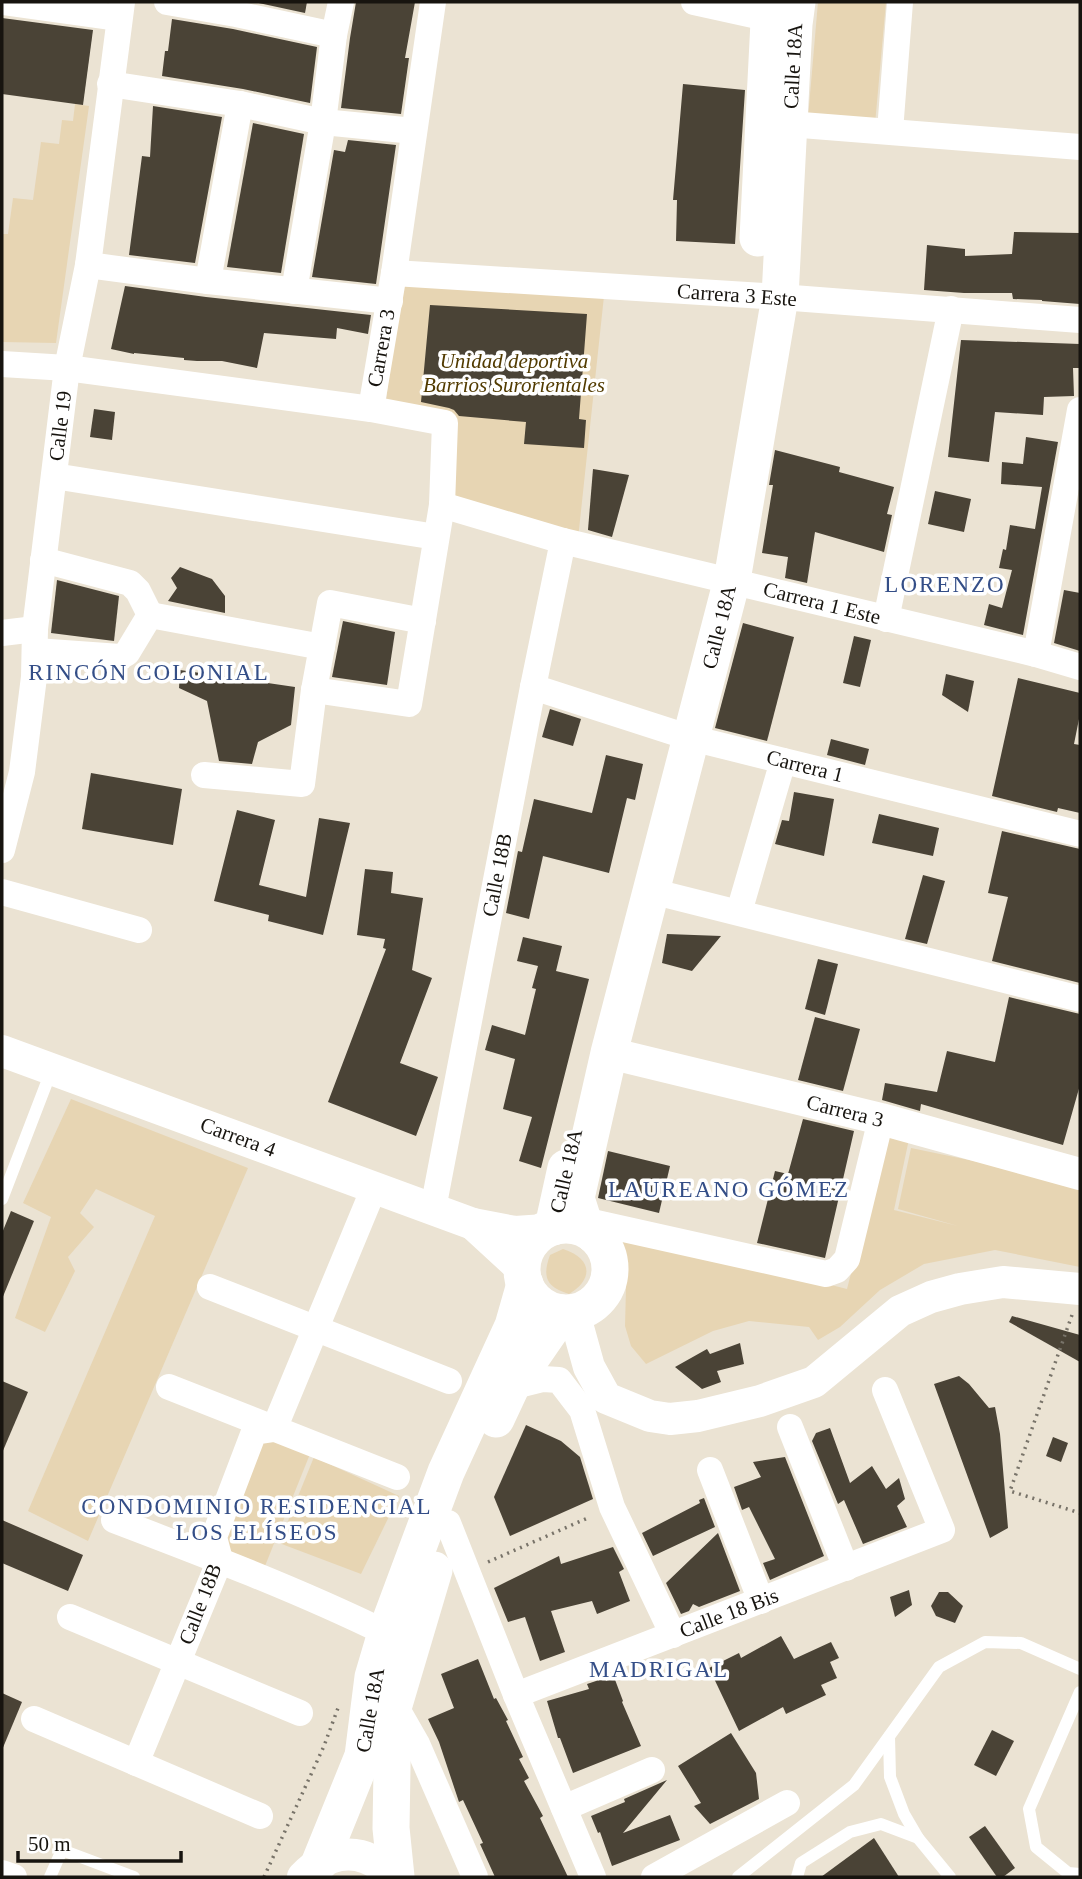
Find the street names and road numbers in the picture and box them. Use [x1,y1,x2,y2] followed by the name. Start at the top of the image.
[779,22,807,109] street label: Calle 18A
[676,279,798,311] street label: Carrera 3 Este
[362,307,400,389] street label: Carrera 3
[44,390,76,462] street label: Calle 19
[761,577,883,629] street label: Carrera 1 Este
[697,582,741,671] street label: Calle 18A
[764,745,846,787] street label: Carrera 1
[477,831,517,919] street label: Calle 18B
[804,1090,886,1132] street label: Carrera 3
[197,1112,280,1162] street label: Carrera 4
[545,1126,588,1215] street label: Calle 18A
[174,1560,226,1648] street label: Calle 18B
[676,1583,782,1643] street label: Calle 18 Bis
[351,1665,389,1754] street label: Calle 18A

